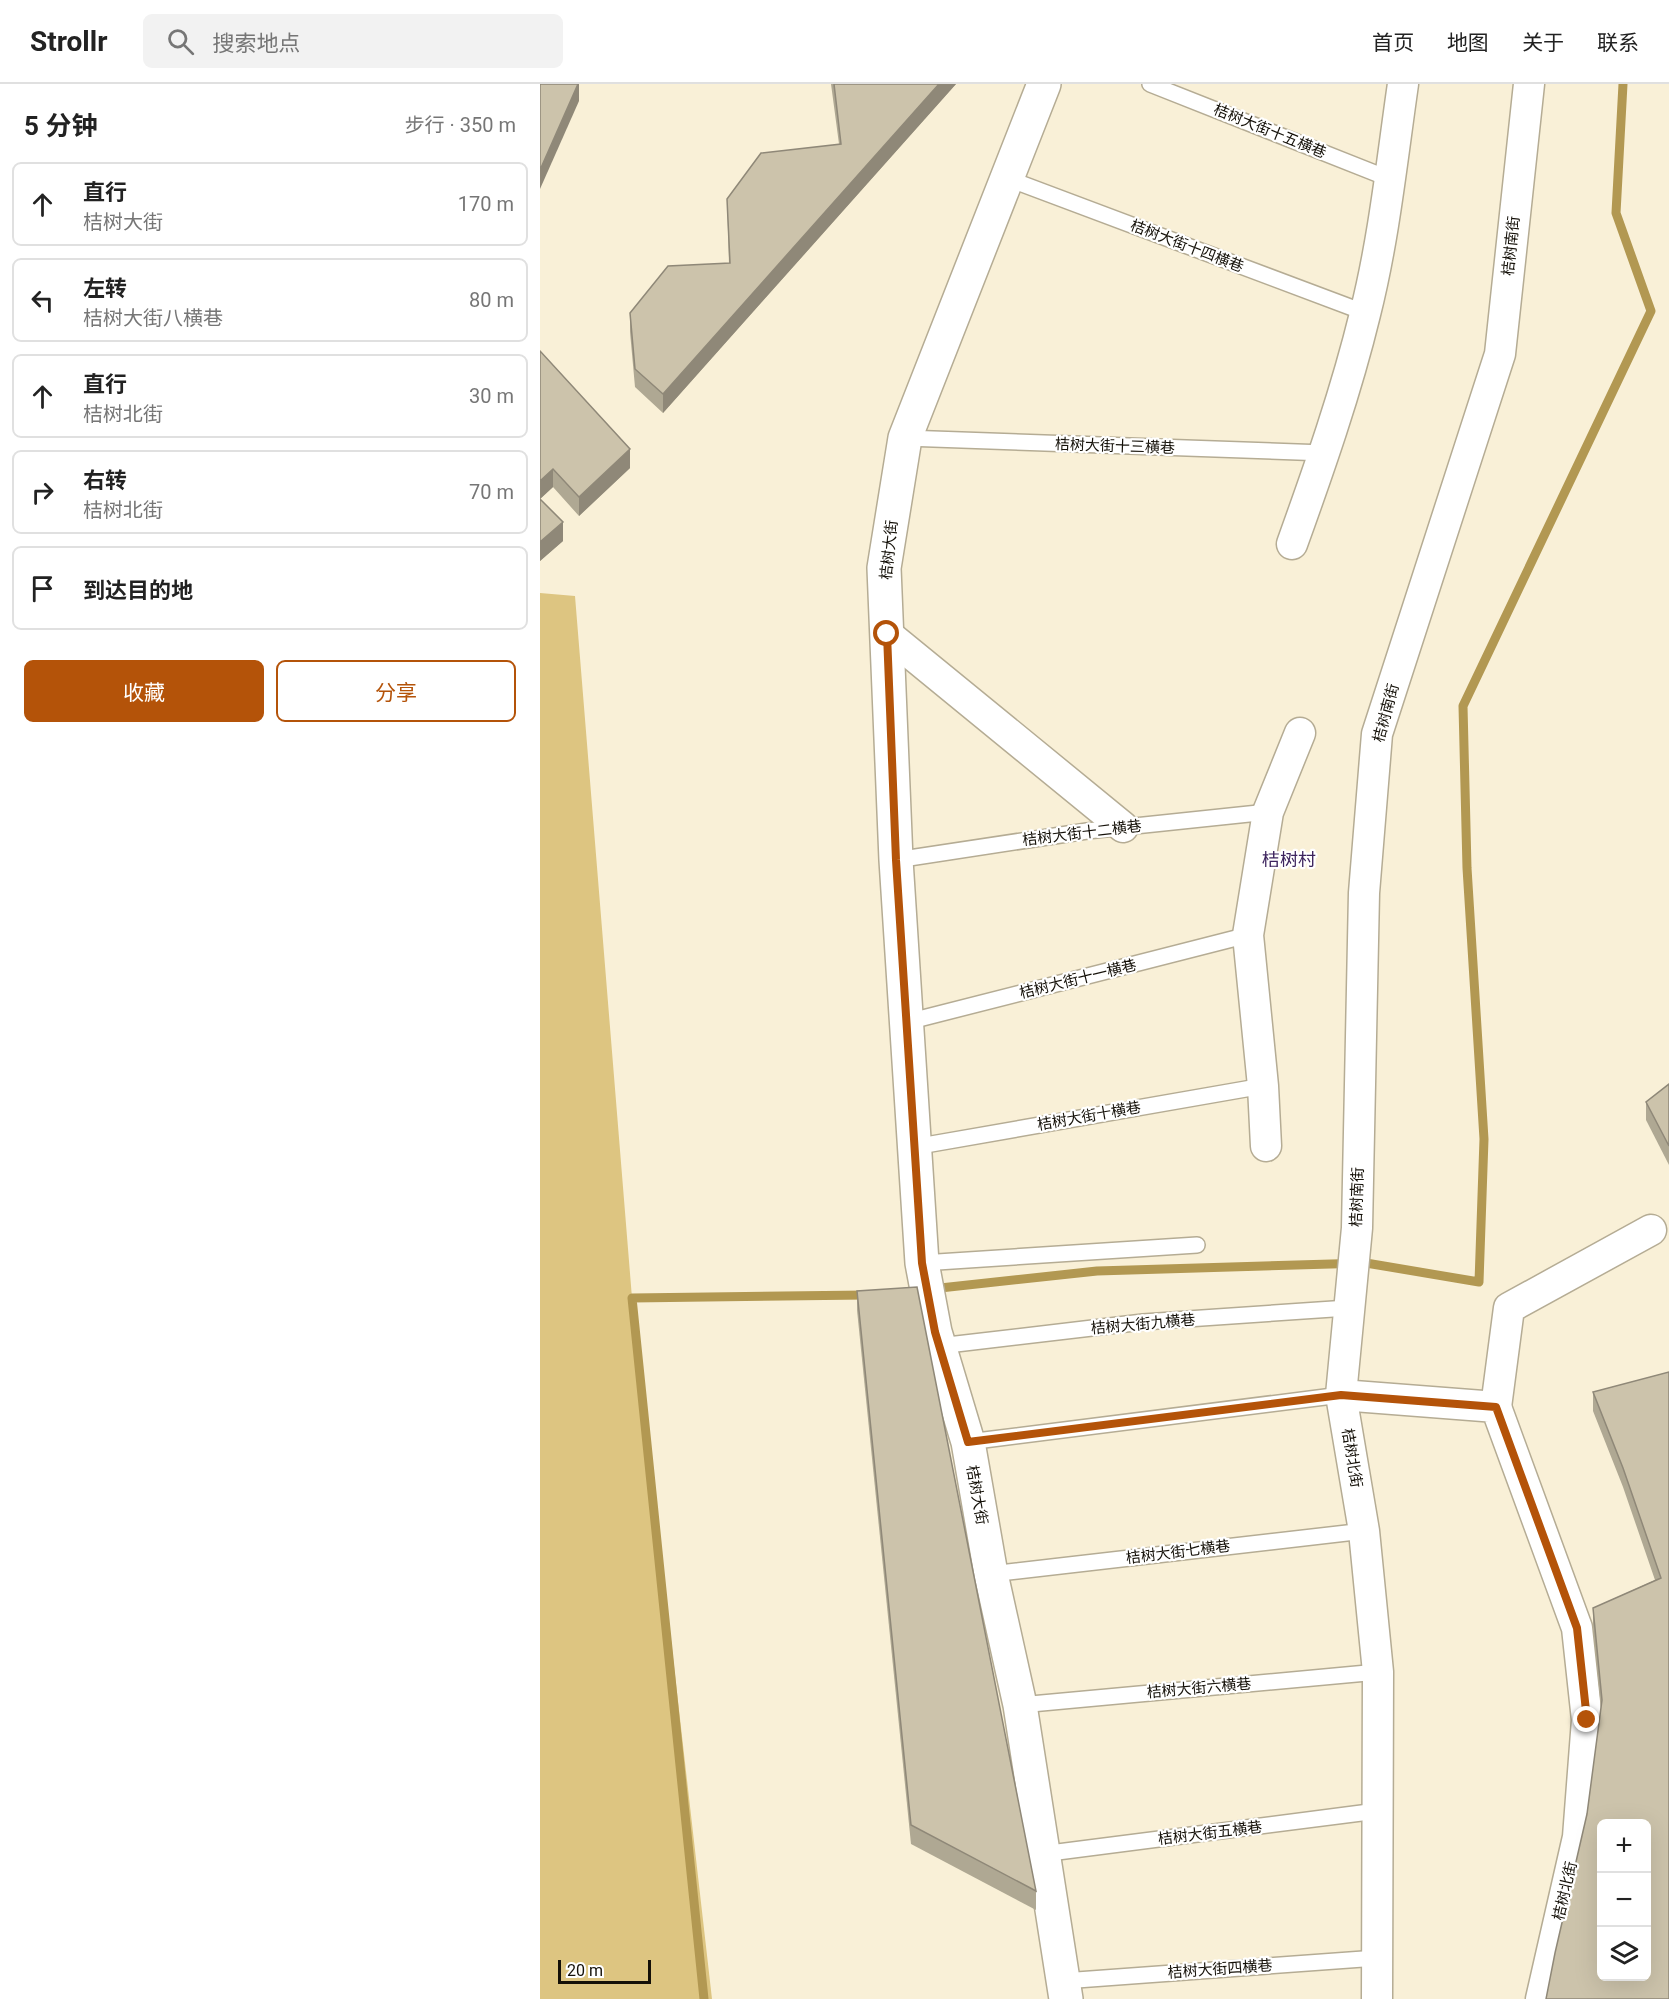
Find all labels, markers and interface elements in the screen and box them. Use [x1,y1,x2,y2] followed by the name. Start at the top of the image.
[143,14,563,68] search box
[30,25,107,58] text: Strollr
[164,25,197,58] icon: search
[212,31,300,56] text: 搜索地点
[1372,31,1414,55] text: 首页
[1447,31,1489,55] text: 地图
[1522,31,1564,55] text: 关于
[1597,31,1639,55] text: 联系
[1211,100,1329,162] street label: 桔树大街十五横巷
[24,111,97,141] text: 5 分钟
[405,113,516,137] text: 步行 · 350 m
[83,180,127,205] text: 直行
[26,188,59,221] icon: ahead
[458,192,514,216] text: 170 m
[83,210,163,234] text: 桔树大街
[1499,215,1523,277] street label: 桔树南街
[1128,216,1246,276] street label: 桔树大街十四横巷
[83,276,127,301] text: 左转
[26,284,59,317] icon: left
[469,288,514,312] text: 80 m
[83,306,223,330] text: 桔树大街八横巷
[83,372,127,397] text: 直行
[26,380,59,413] icon: ahead
[469,384,514,408] text: 30 m
[83,402,163,426] text: 桔树北街
[1055,435,1175,457] street label: 桔树大街十三横巷
[83,468,127,493] text: 右转
[26,476,59,509] icon: right
[469,480,514,504] text: 70 m
[83,498,163,522] text: 桔树北街
[877,519,901,581] street label: 桔树大街
[26,572,59,605] icon: arrive
[83,578,193,603] text: 到达目的地
[873,620,899,646] route start
[24,660,264,722] button: 收藏
[276,660,516,722] button: 分享
[1370,682,1402,744] street label: 桔树南街
[1021,817,1143,849] street label: 桔树大街十二横巷
[1262,849,1316,870] district label: 桔树村
[1018,956,1138,1002] street label: 桔树大街十一横巷
[1036,1098,1142,1134] street label: 桔树大街十横巷
[1347,1167,1367,1227] street label: 桔树南街
[1090,1310,1196,1338] street label: 桔树大街九横巷
[1338,1427,1366,1489] street label: 桔树北街
[963,1464,991,1526] street label: 桔树大街
[1125,1537,1231,1567] street label: 桔树大街七横巷
[1146,1674,1252,1702] street label: 桔树大街六横巷
[1573,1706,1599,1732] route end
[1157,1818,1263,1848] street label: 桔树大街五横巷
[1597,1819,1651,1981] map controls
[1597,1819,1651,1873] button: +
[1549,1860,1581,1922] street label: 桔树北街
[1597,1873,1651,1927] button: −
[1597,1927,1651,1981] button: layers
[1167,1956,1273,1982] street label: 桔树大街四横巷
[558,1957,651,1984] scale bar
[567,1961,603,1980] text: 20 m

